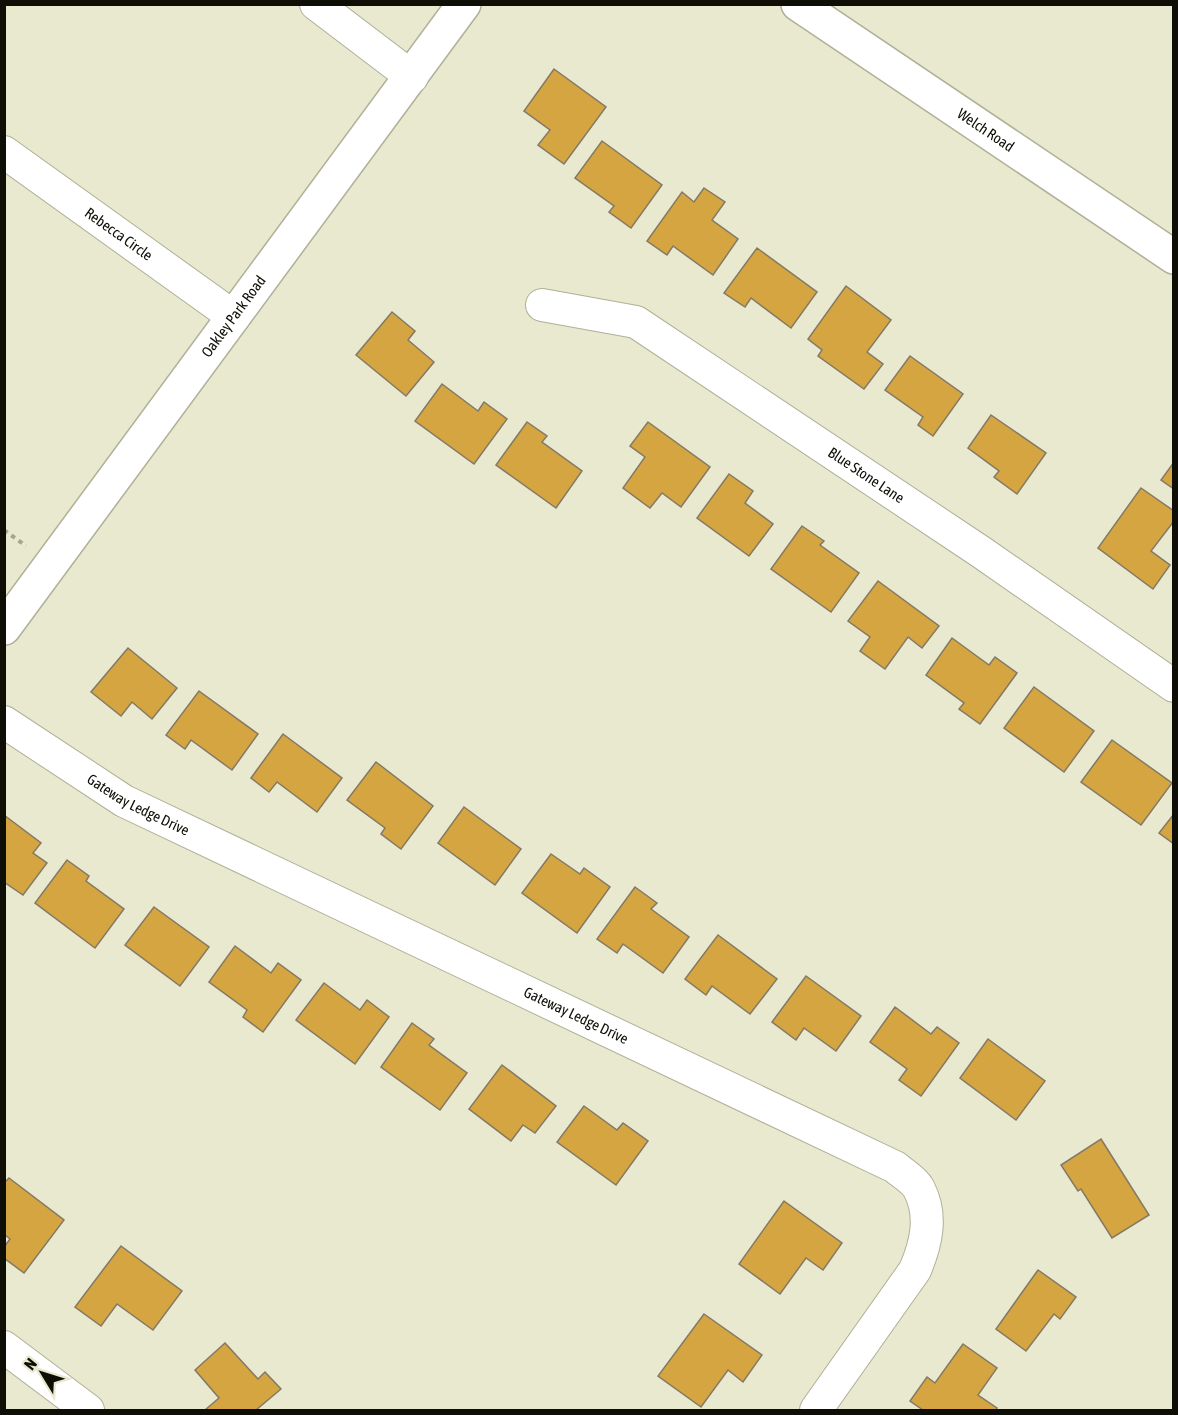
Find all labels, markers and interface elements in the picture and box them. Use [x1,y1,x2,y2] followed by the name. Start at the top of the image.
[954,105,1017,155] street label: Welch Road
[82,204,156,264] street label: Rebecca Circle
[198,272,269,360] street label: Oakley Park Road
[825,444,908,506] street label: Blue Stone Lane
[84,770,192,839] street label: Gateway Ledge Drive
[521,983,631,1047] street label: Gateway Ledge Drive
[12,1343,72,1403] north arrow
[20,1354,40,1373] text: N

